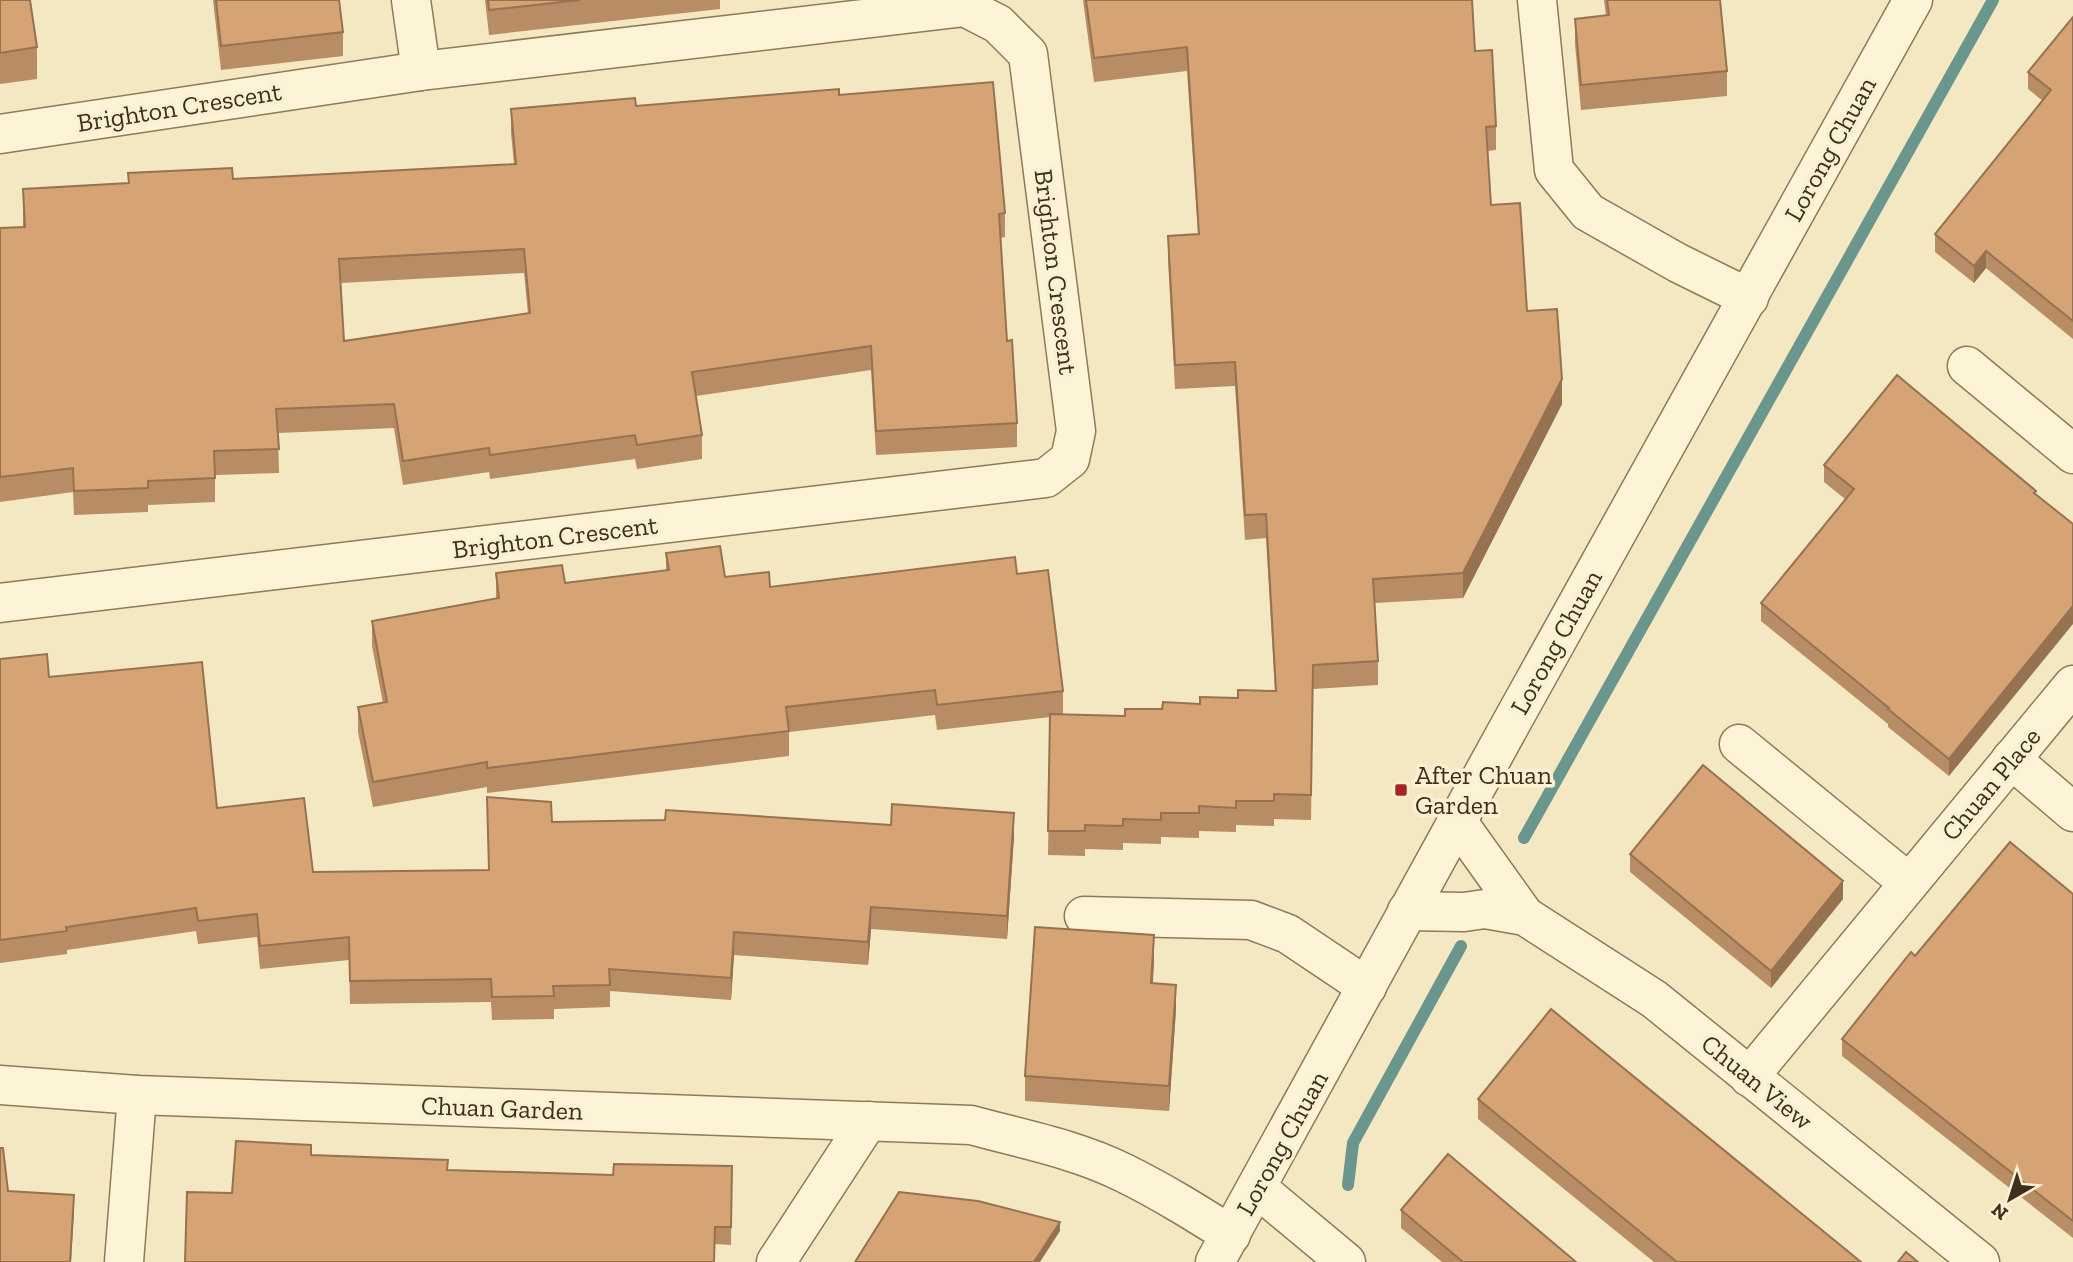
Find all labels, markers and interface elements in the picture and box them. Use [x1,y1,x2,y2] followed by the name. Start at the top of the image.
[1777,71,1883,227] street label: Lorong Chuan
[74,75,284,139] street label: Brighton Crescent
[1028,168,1085,377] street label: Brighton Crescent
[451,508,660,565] street label: Brighton Crescent
[1503,564,1609,720] street label: Lorong Chuan
[1934,721,2048,847] street label: Chuan Place
[1415,759,1552,821] place label: After Chuan Garden
[1393,782,1409,798] marker: After Chuan Garden
[1695,1027,1819,1137] street label: Chuan View
[1229,1065,1335,1221] street label: Lorong Chuan
[420,1089,584,1127] street label: Chuan Garden
[1975,1164,2045,1234] north arrow
[1987,1198,2012,1225] text: N

